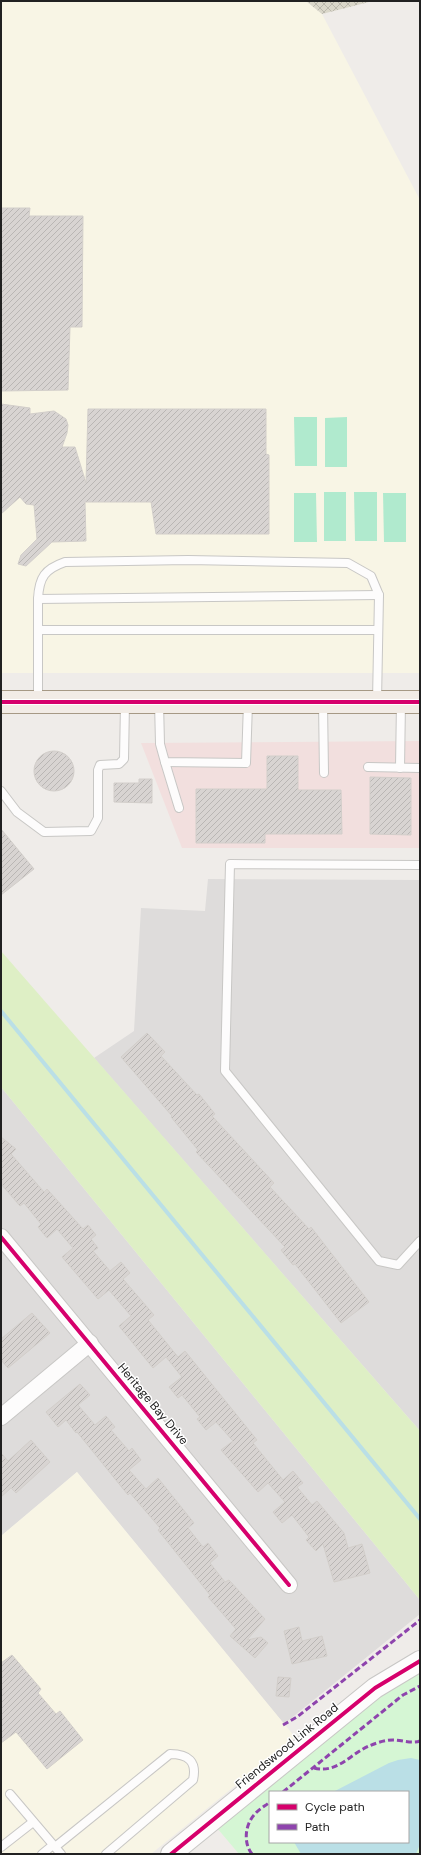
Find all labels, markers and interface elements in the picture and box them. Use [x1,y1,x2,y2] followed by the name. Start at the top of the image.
[114,1360,192,1448] street label: Heritage Bay Drive
[232,1700,342,1792] street label: Friendswood Link Road
[269,1791,409,1843] legend
[305,1799,365,1815] text: Cycle path
[305,1819,330,1835] text: Path

